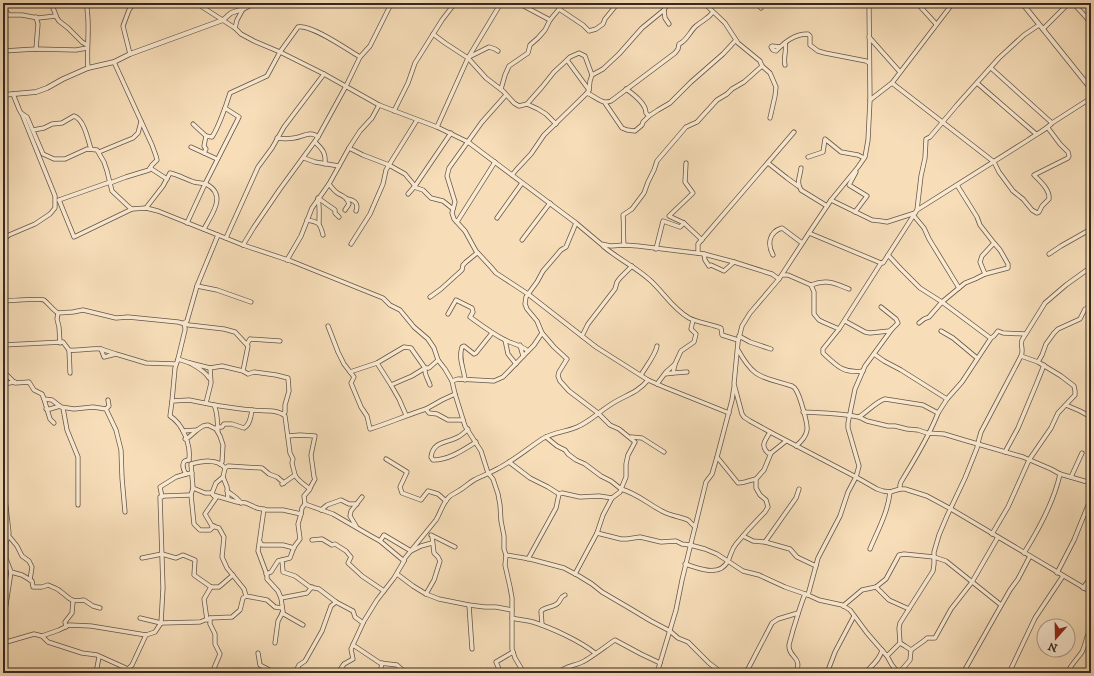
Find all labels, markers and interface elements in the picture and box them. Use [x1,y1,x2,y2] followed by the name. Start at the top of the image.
[1036,618,1076,658] north arrow
[1046,638,1060,655] text: N

